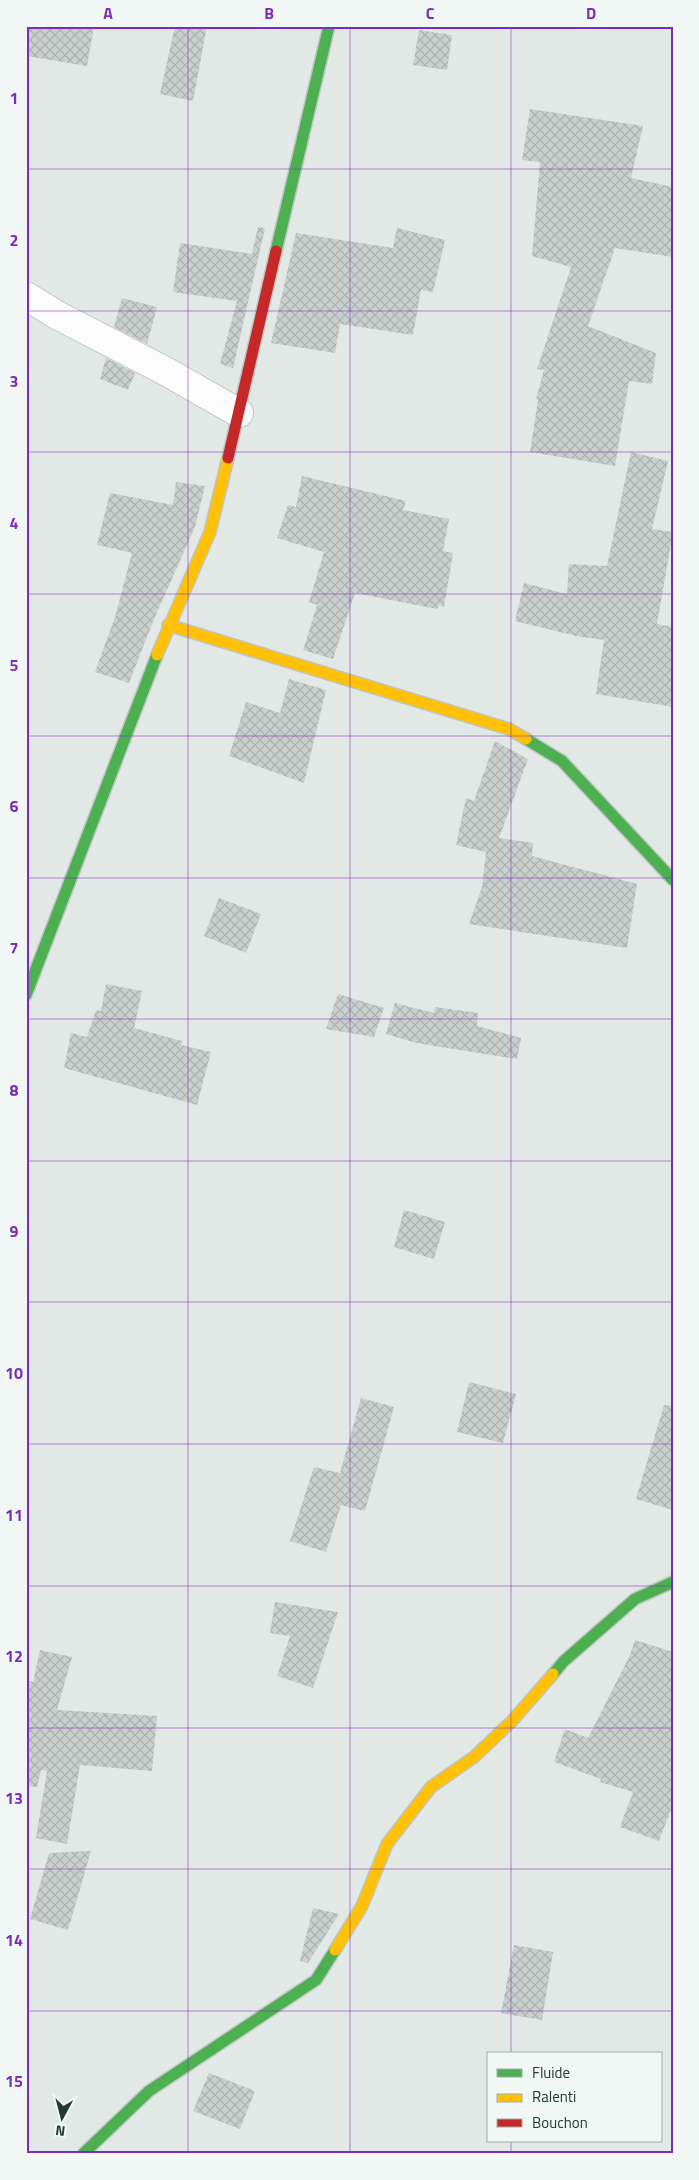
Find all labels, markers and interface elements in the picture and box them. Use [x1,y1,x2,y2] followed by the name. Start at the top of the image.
[103,1,113,25] text: A
[264,1,274,25] text: B
[426,1,435,25] text: C
[586,1,596,25] text: D
[10,86,18,110] text: 1
[10,228,18,252] text: 2
[10,369,18,393] text: 3
[10,511,19,535] text: 4
[10,653,19,677] text: 5
[10,794,19,818] text: 6
[10,936,18,960] text: 7
[10,1078,19,1102] text: 8
[10,1219,19,1243] text: 9
[5,1361,23,1385] text: 10
[5,1503,23,1527] text: 11
[5,1644,23,1668] text: 12
[5,1786,23,1810] text: 13
[5,1928,23,1952] text: 14
[487,2052,662,2142] legend
[532,2061,570,2084] text: Fluide
[5,2069,23,2093] text: 15
[532,2085,576,2108] text: Ralenti
[38,2092,88,2142] north arrow
[532,2111,588,2134] text: Bouchon
[54,2120,66,2142] text: N

